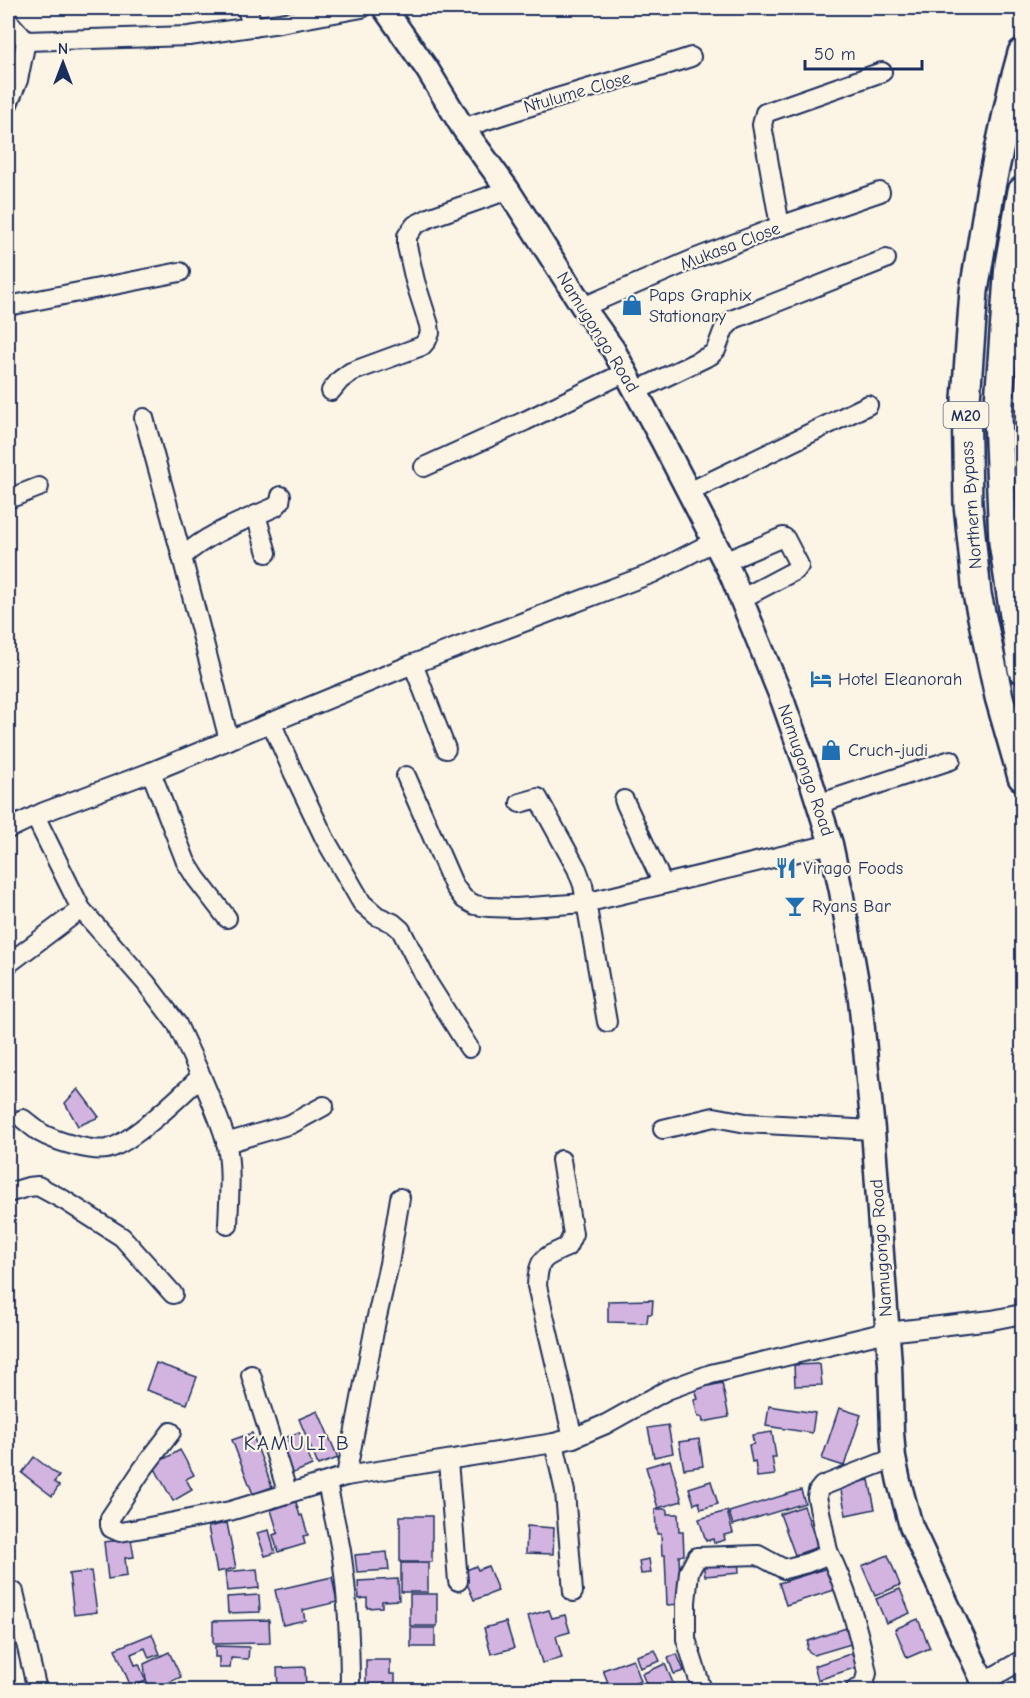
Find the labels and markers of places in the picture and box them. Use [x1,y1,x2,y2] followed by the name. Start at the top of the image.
[649,285,752,327] place label: Paps Graphix Stationary
[620,293,644,317] shop icon: Paps Graphix Stationary
[809,667,833,691] hotel icon: Hotel Eleanorah
[838,669,962,690] place label: Hotel Eleanorah
[819,738,843,762] shop icon: Cruch-judi
[848,740,928,761] place label: Cruch-judi
[774,856,798,880] restaurant icon: Virago Foods
[803,858,903,879] place label: Virago Foods
[783,894,807,918] bar icon: Ryans Bar
[812,896,892,917] place label: Ryans Bar

